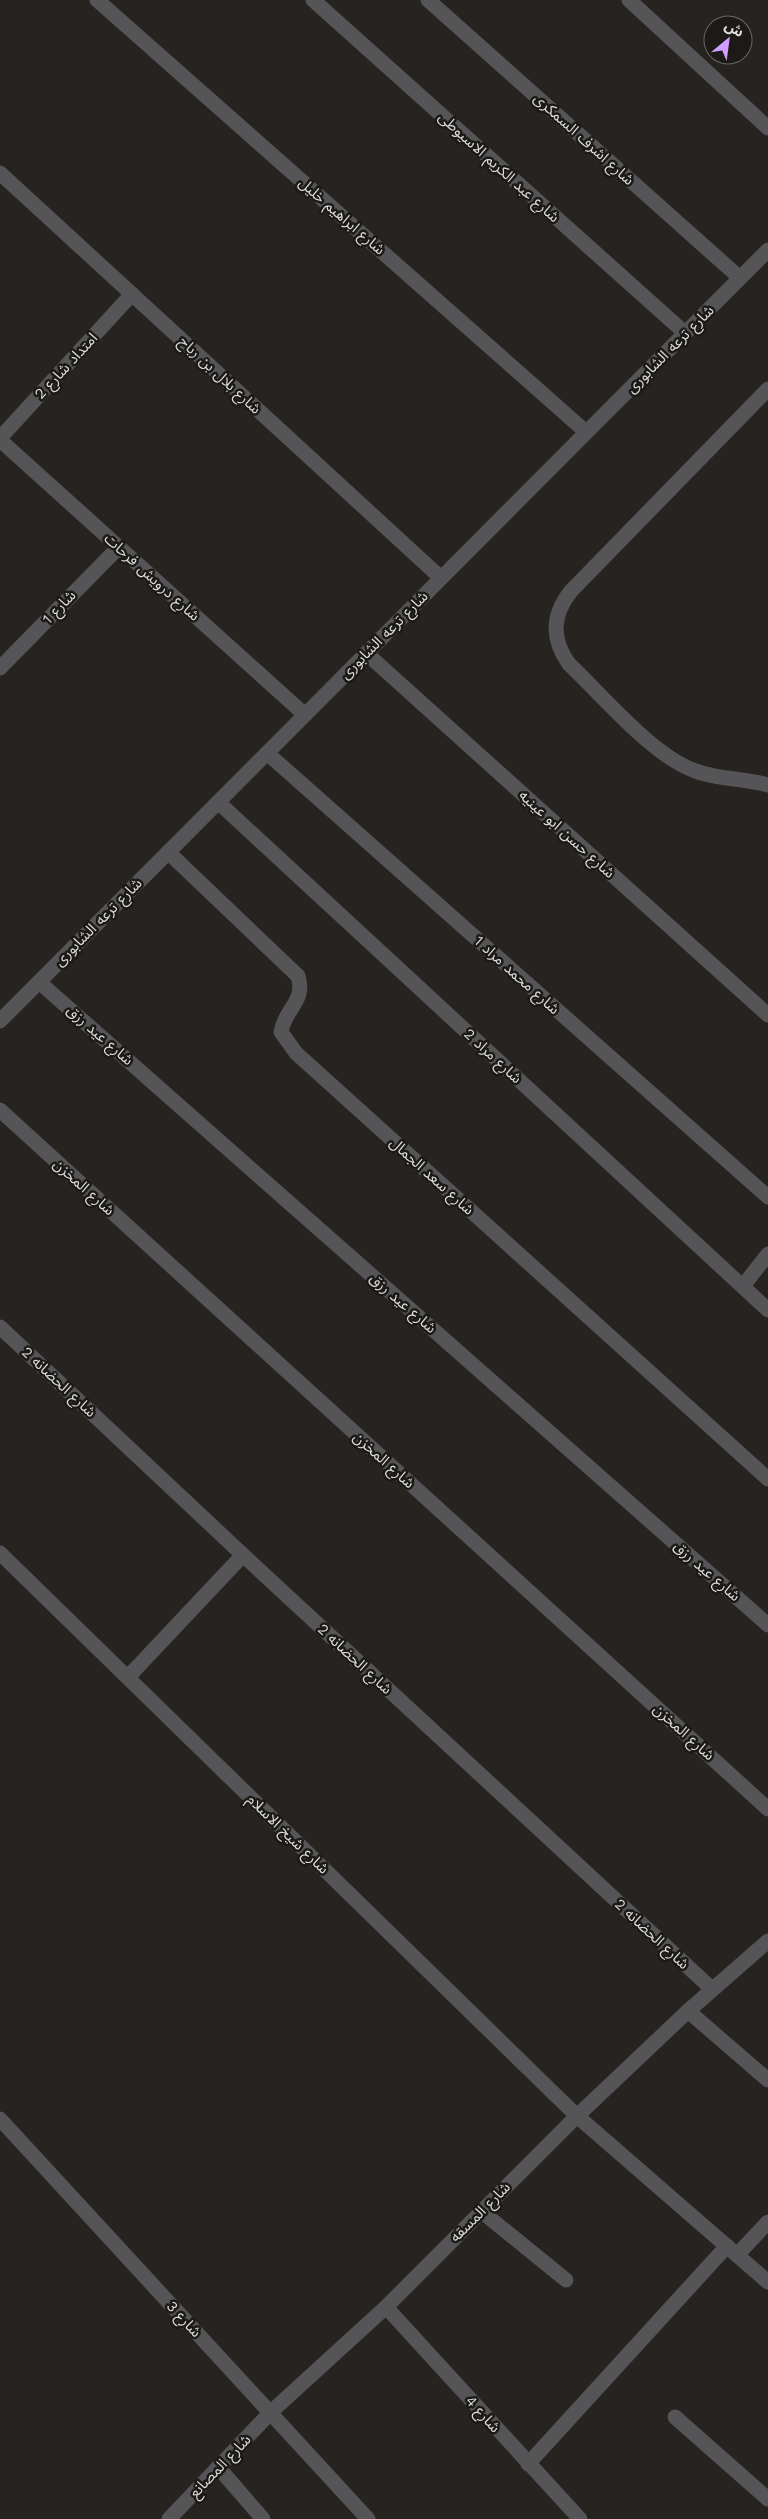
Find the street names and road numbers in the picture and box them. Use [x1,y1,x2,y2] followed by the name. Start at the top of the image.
[528,89,638,191] street label: شارع اشرف السمكرى
[433,108,563,228] street label: شارع عبد الكريم الاسيوطى
[293,174,389,261] street label: شارع ابراهيم خليل
[622,301,720,399] street label: شارع ترعه الشابورى
[31,329,103,405] street label: امتداد شارع 2
[173,332,265,420] street label: شارع بلال بن رباح
[98,529,204,627] street label: شارع درويش فرحات
[39,586,82,630] street label: شارع 1
[336,587,434,685] street label: شارع ترعه الشابورى
[513,786,619,884] street label: شارع حسن ابو عينيه
[50,874,148,972] street label: شارع ترعه الشابورى
[469,932,564,1020] street label: شارع محمد مراد 1
[61,1001,137,1071] street label: شارع عيد رزق
[458,1025,526,1090] street label: شارع مراد 2
[384,1133,478,1221] street label: شارع سعد الجمال
[48,1155,119,1222] street label: شارع المخزن
[364,1269,440,1339] street label: شارع عيد رزق
[16,1343,100,1423] street label: شارع الحضانه 2
[348,1428,419,1495] street label: شارع المخزن
[668,1537,744,1607] street label: شارع عيد رزق
[312,1620,396,1700] street label: شارع الحضانه 2
[648,1700,719,1767] street label: شارع المخزن
[241,1790,333,1880] street label: شارع شيخ الاسلام
[609,1895,693,1975] street label: شارع الحضانه 2
[446,2178,516,2248] street label: شارع المسقه
[161,2297,205,2343] street label: شارع 3
[460,2392,504,2438] street label: شارع 4
[185,2430,257,2504] street label: شارع المصانع

